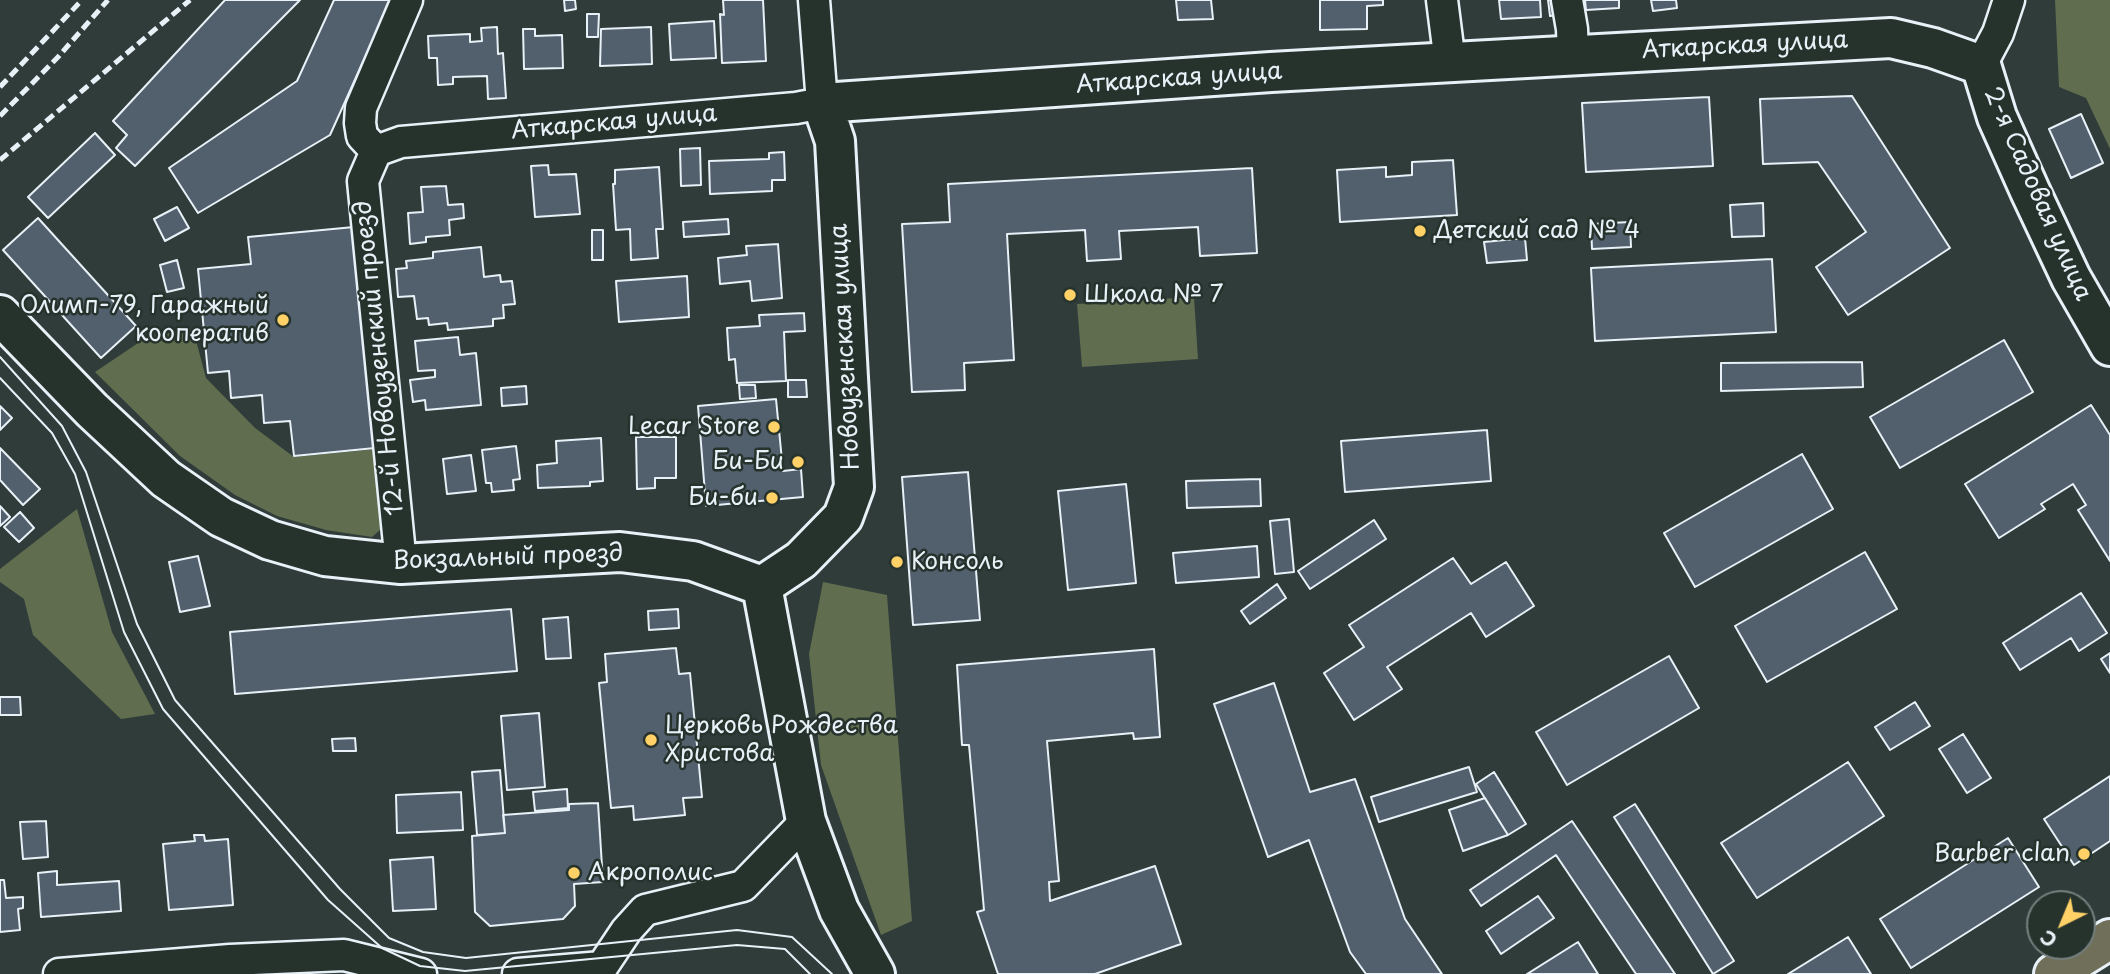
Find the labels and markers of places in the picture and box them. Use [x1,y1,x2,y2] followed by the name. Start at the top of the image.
[1434,217,1640,245] place label: Детский сад № 4
[1412,223,1428,239] marker: Детский сад № 4
[1084,281,1223,309] place label: Школа № 7
[1062,287,1078,303] marker: Школа № 7
[20,292,269,348] place label: Олимп-79, Гаражный кооператив
[275,312,291,328] marker: Олимп-79, Гаражный кооператив
[628,413,760,441] place label: Lecar Store
[766,419,782,435] marker: Lecar Store
[713,448,784,476] place label: Би-Би
[790,454,806,470] marker: Би-Би
[689,484,758,512] place label: Би-би
[764,490,780,506] marker: Би-би
[911,548,1004,576] place label: Консоль
[889,554,905,570] marker: Консоль
[665,712,898,768] place label: Церковь Рождества Христова
[643,732,659,748] marker: Церковь Рождества Христова
[1934,840,2070,868] place label: Barber clan
[2076,846,2092,862] marker: Barber clan
[588,859,713,887] place label: Акрополис
[566,865,582,881] marker: Акрополис

